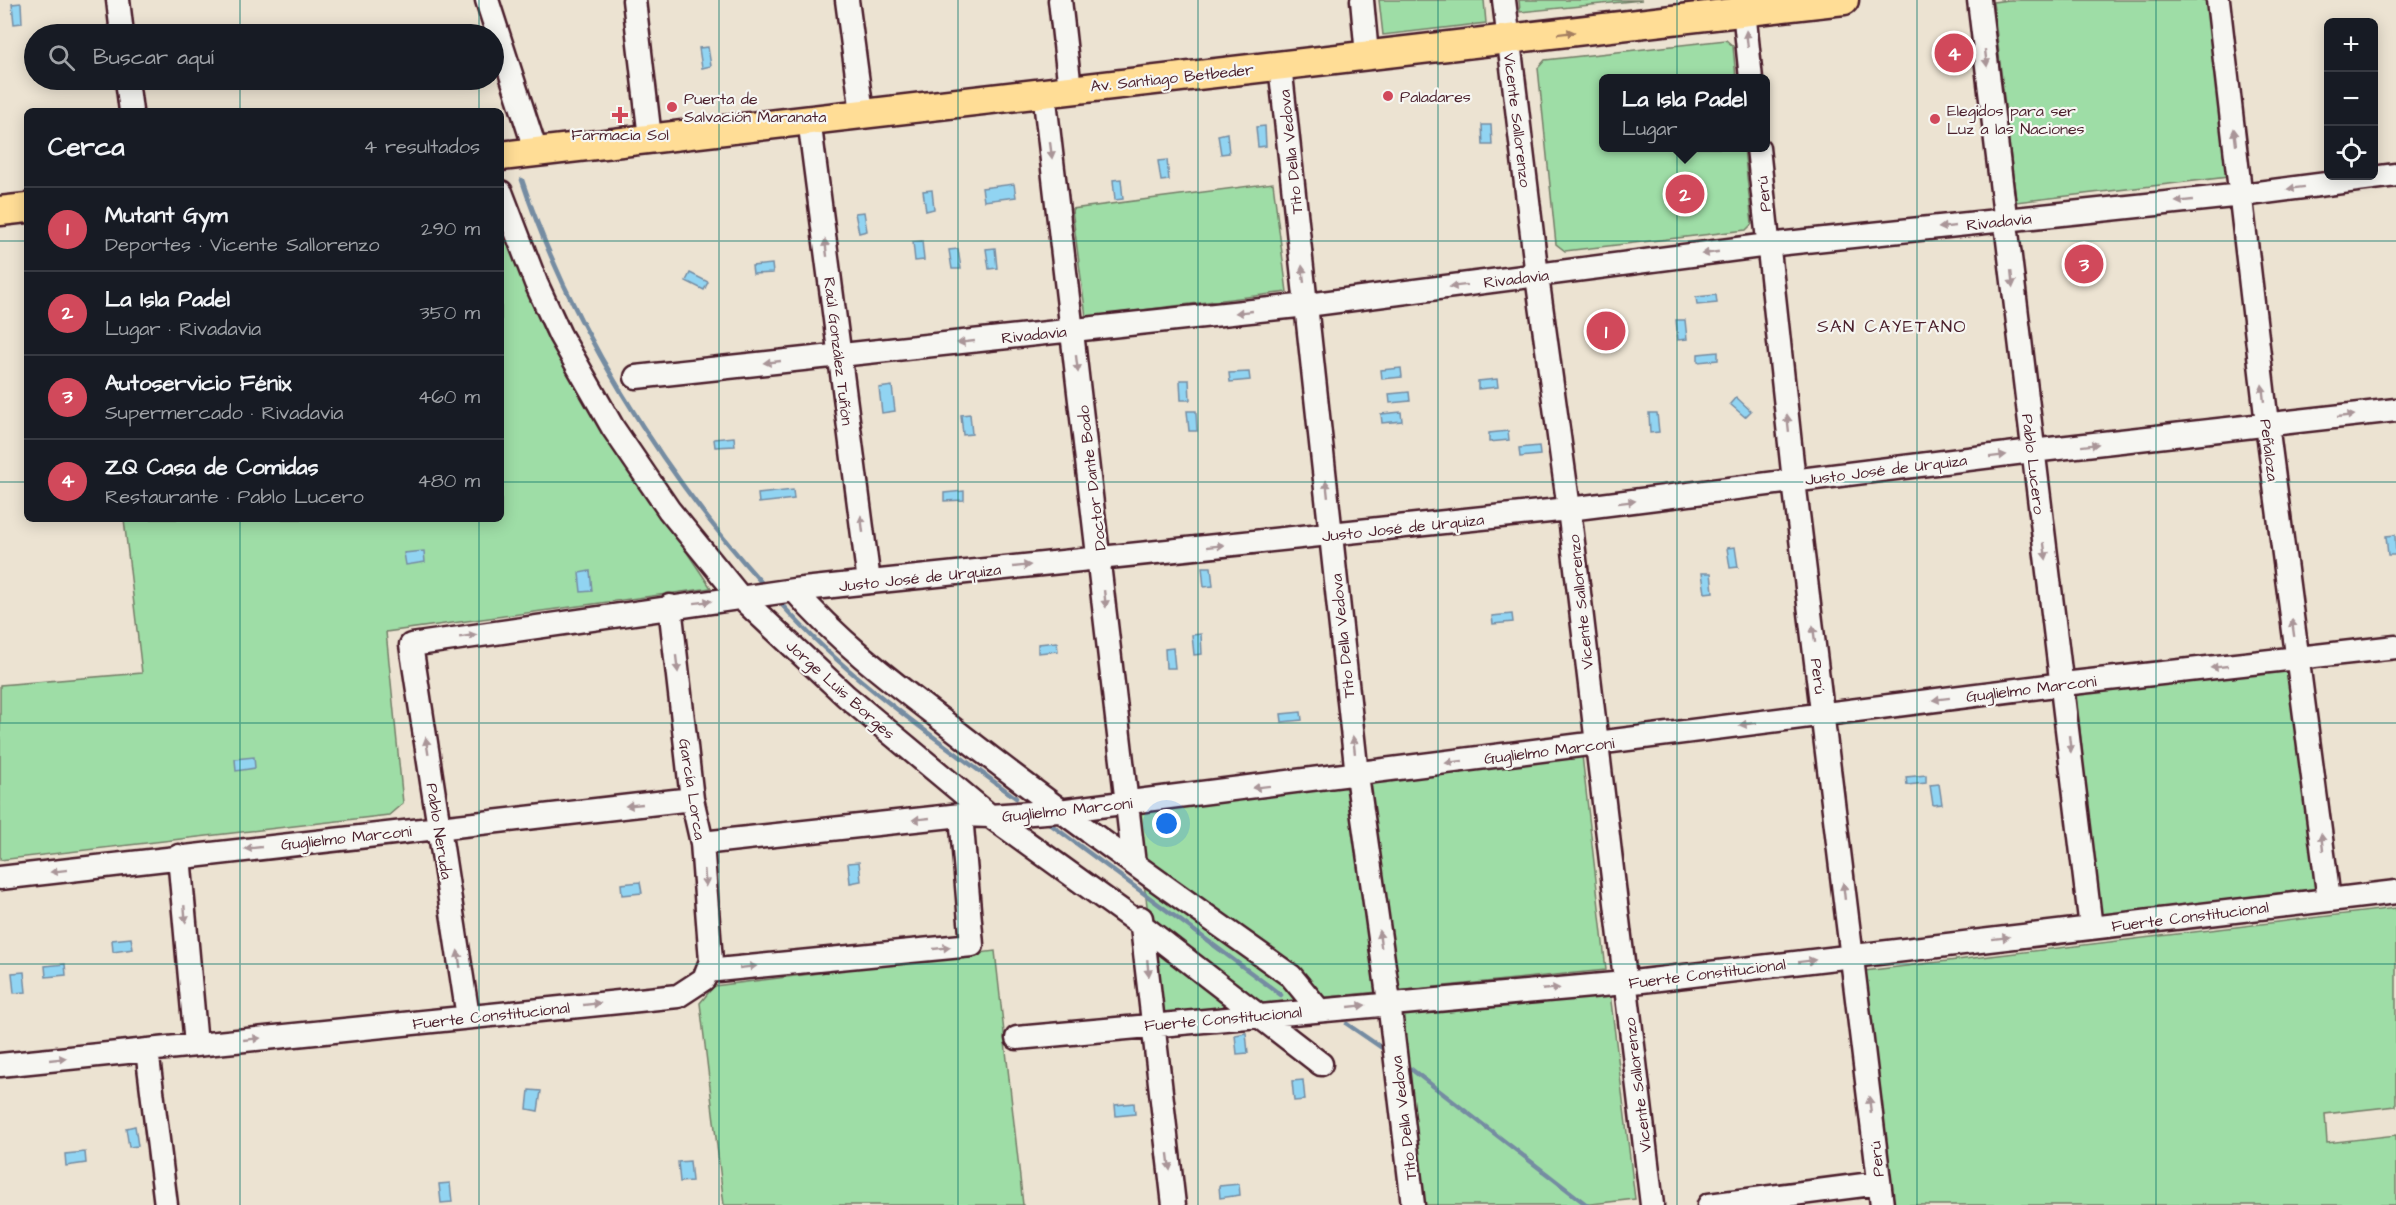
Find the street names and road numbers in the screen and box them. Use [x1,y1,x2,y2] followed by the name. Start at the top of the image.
[1498,51,1536,189] street label: Vicente Sallorenzo
[1089,58,1255,99] street label: Av. Santiago Betbeder
[1274,88,1308,215] street label: Tito Della Vedova
[1751,175,1777,213] street label: Perú
[1965,208,2033,236] street label: Rivadavia
[1482,264,1550,294] street label: Rivadavia
[818,276,858,427] street label: Raúl González Tuñón
[1000,321,1068,349] street label: Rivadavia
[1072,404,1112,552] street label: Doctor Dante Bodo
[2016,413,2050,516] street label: Pablo Lucero
[2254,418,2284,483] street label: Peñaloza
[1804,449,1968,491] street label: Justo José de Urquiza
[1321,509,1485,547] street label: Justo José de Urquiza
[1563,533,1599,670] street label: Vicente Sallorenzo
[838,559,1002,597] street label: Justo José de Urquiza
[1326,572,1360,699] street label: Tito Della Vedova
[780,635,900,745] street label: Jorge Luis Borges
[1805,657,1831,695] street label: Perú
[1965,670,2098,709] street label: Guglielmo Marconi
[1483,732,1616,771] street label: Guglielmo Marconi
[673,737,711,841] street label: García Lorca
[421,781,457,881] street label: Pablo Neruda
[1001,792,1134,829] street label: Guglielmo Marconi
[280,820,413,857] street label: Guglielmo Marconi
[2110,896,2270,938] street label: Fuerte Constitucional
[1627,953,1787,995] street label: Fuerte Constitucional
[411,997,571,1035] street label: Fuerte Constitucional
[1143,1001,1303,1037] street label: Fuerte Constitucional
[1619,1016,1657,1154] street label: Vicente Sallorenzo
[1385,1054,1423,1181] street label: Tito Della Vedova
[1864,1140,1890,1178] street label: Perú

